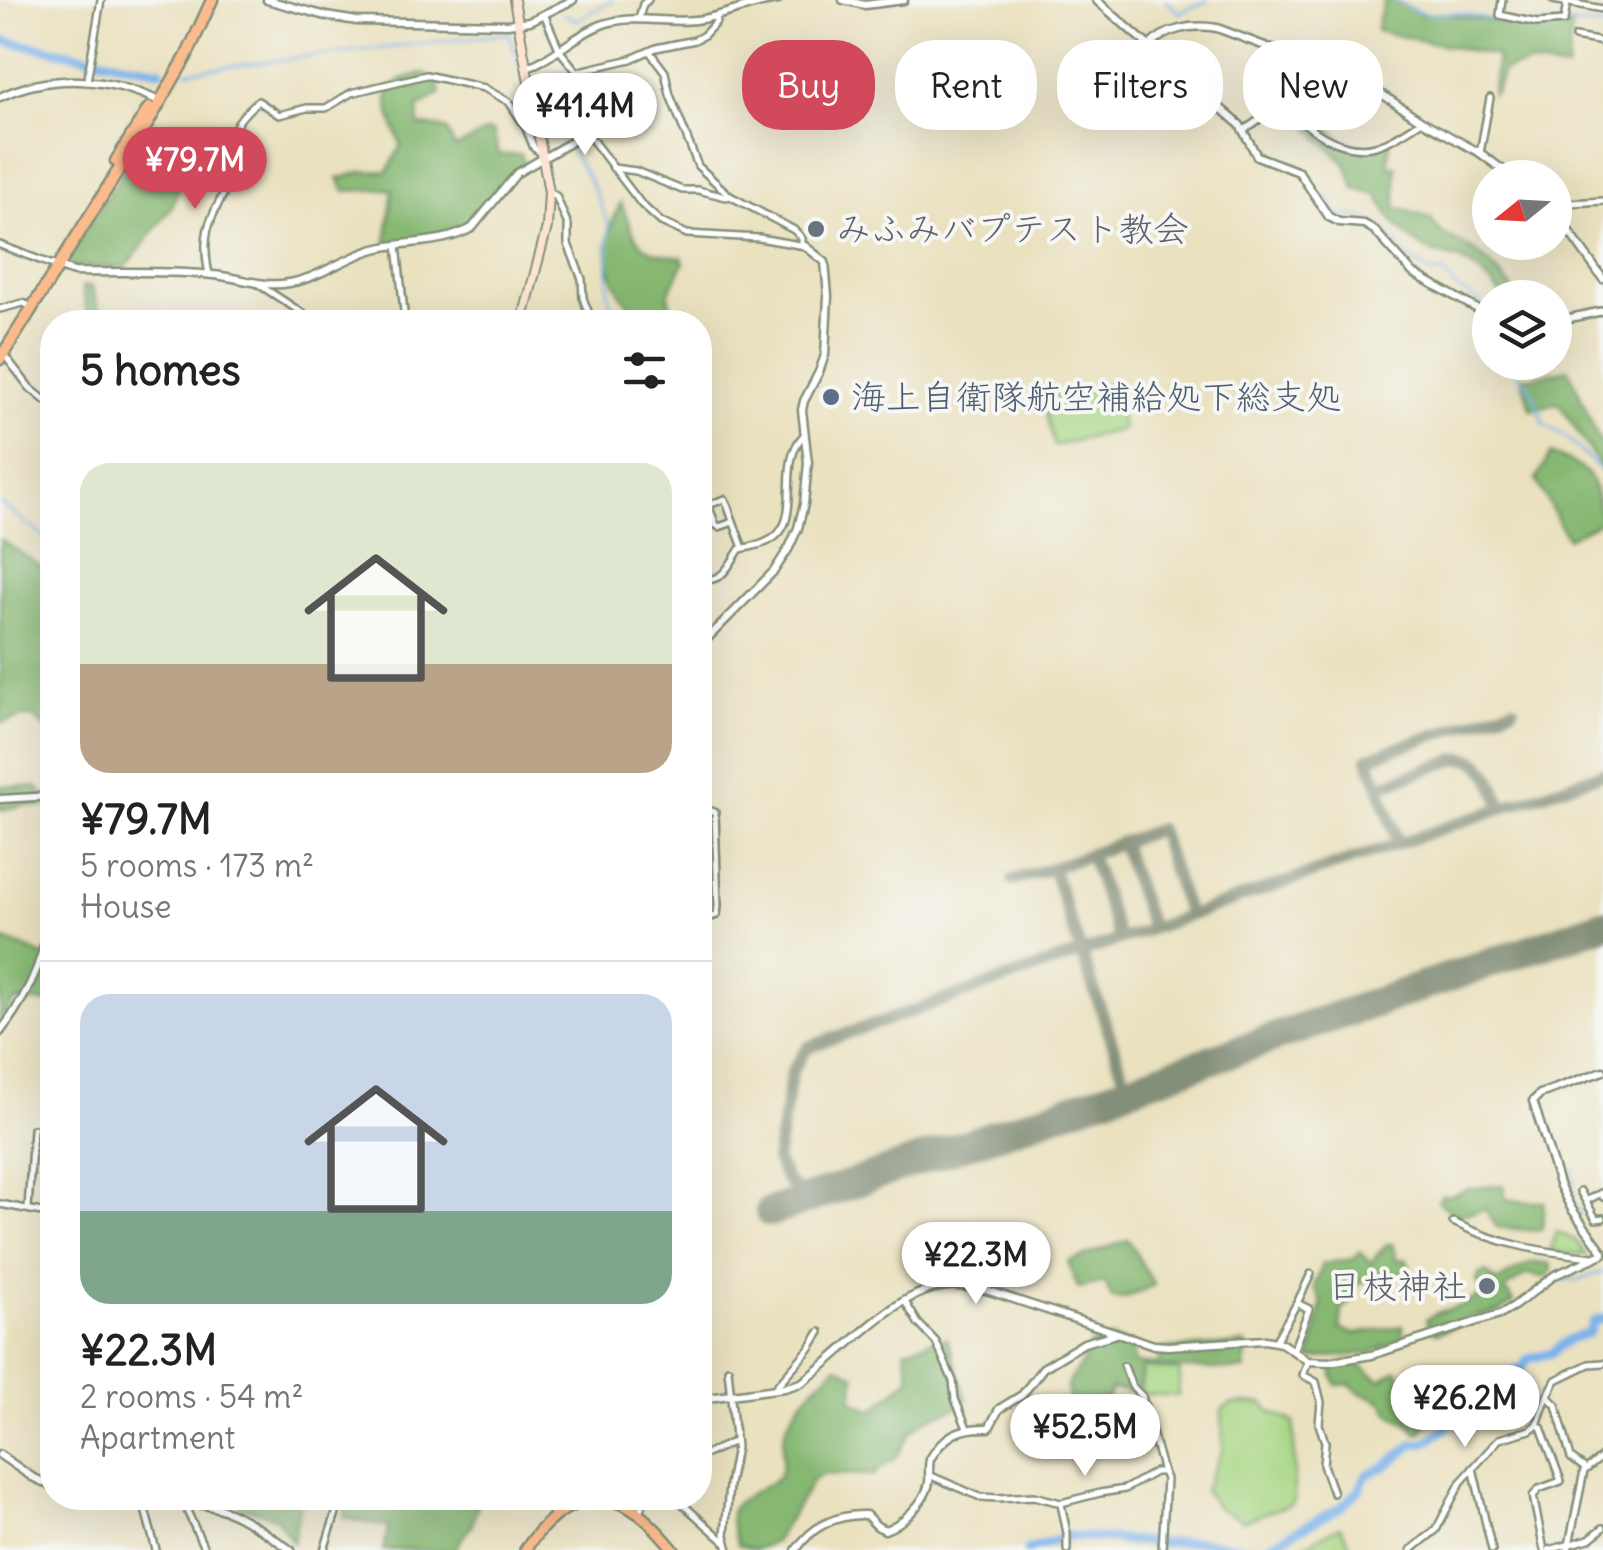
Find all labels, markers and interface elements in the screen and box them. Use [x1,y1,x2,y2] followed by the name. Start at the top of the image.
[742,40,875,130] chip: Buy
[895,40,1037,130] chip: Rent
[1057,40,1223,130] chip: Filters
[1243,40,1383,130] chip: New
[504,73,666,158] pin: ¥41.4M
[535,85,635,126] text: ¥41.4M
[114,127,276,212] pin: ¥79.7M
[145,139,245,180] text: ¥79.7M
[1472,160,1572,260] north arrow
[1472,160,1572,380] map controls
[836,206,1189,250] place label: みふみバプテスト教会
[805,218,827,240] marker: みふみバプテスト教会
[1472,280,1572,380] button: layers
[617,343,672,398] icon: filters
[80,344,241,396] text: 5 homes
[851,374,1341,418] place label: 海上自衛隊航空補給処下総支処
[820,386,842,408] marker: 海上自衛隊航空補給処下総支処
[286,528,466,708] icon: home
[80,793,212,845] text: ¥79.7M
[80,845,314,886] text: 5 rooms · 173 m²
[80,886,171,927] text: House
[286,1059,466,1239] icon: home
[895,1222,1057,1307] pin: ¥22.3M
[924,1234,1028,1275] text: ¥22.3M
[1327,1263,1467,1307] place label: 日枝神社
[1476,1275,1498,1297] marker: 日枝神社
[80,1324,217,1376] text: ¥22.3M
[1384,1365,1546,1450] pin: ¥26.2M
[80,1376,303,1417] text: 2 rooms · 54 m²
[1413,1377,1517,1418] text: ¥26.2M
[1004,1394,1166,1479] pin: ¥52.5M
[1032,1406,1138,1447] text: ¥52.5M
[80,1417,235,1458] text: Apartment

